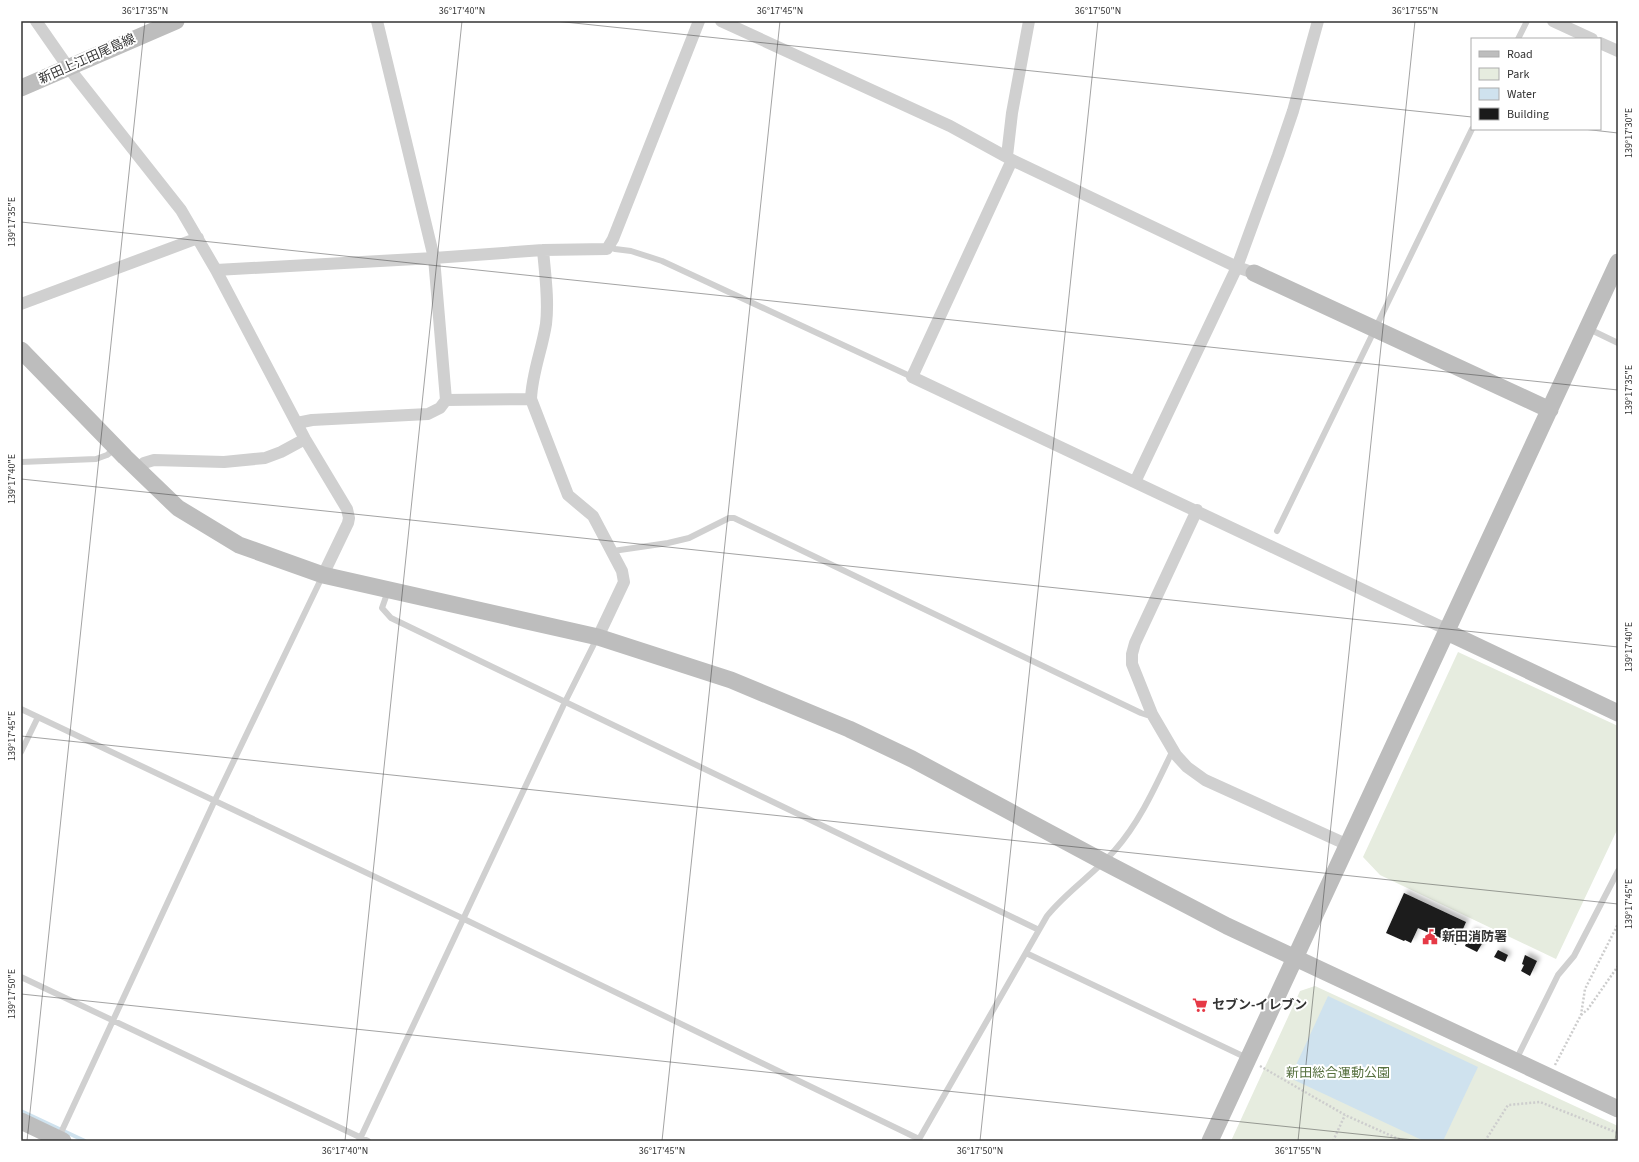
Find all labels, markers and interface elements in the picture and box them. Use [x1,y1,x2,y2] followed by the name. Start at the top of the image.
[122,4,168,18] text: 36°17'35"N
[439,4,485,18] text: 36°17'40"N
[757,4,803,18] text: 36°17'45"N
[1075,4,1121,18] text: 36°17'50"N
[1392,4,1438,18] text: 36°17'55"N
[36,30,138,88] street label: 新田上江田尾島線
[1471,38,1601,130] legend
[1507,46,1533,63] text: Road
[1507,66,1529,83] text: Park
[1507,86,1537,103] text: Water
[1507,106,1549,123] text: Building
[1622,108,1636,158] text: 139°17'30"E
[5,197,19,247] text: 139°17'35"E
[1622,365,1636,415] text: 139°17'35"E
[5,454,19,504] text: 139°17'40"E
[1622,622,1636,672] text: 139°17'40"E
[5,711,19,761] text: 139°17'45"E
[1622,879,1636,929] text: 139°17'45"E
[1421,928,1439,946] public building icon: 新田消防署
[1442,928,1507,946] place label: 新田消防署
[5,969,19,1019] text: 139°17'50"E
[1191,996,1209,1014] supermarket icon: セブン-イレブン
[1212,996,1307,1014] place label: セブン-イレブン
[1286,1064,1390,1082] park label: 新田総合運動公園
[322,1144,368,1158] text: 36°17'40"N
[639,1144,685,1158] text: 36°17'45"N
[957,1144,1003,1158] text: 36°17'50"N
[1275,1144,1321,1158] text: 36°17'55"N

